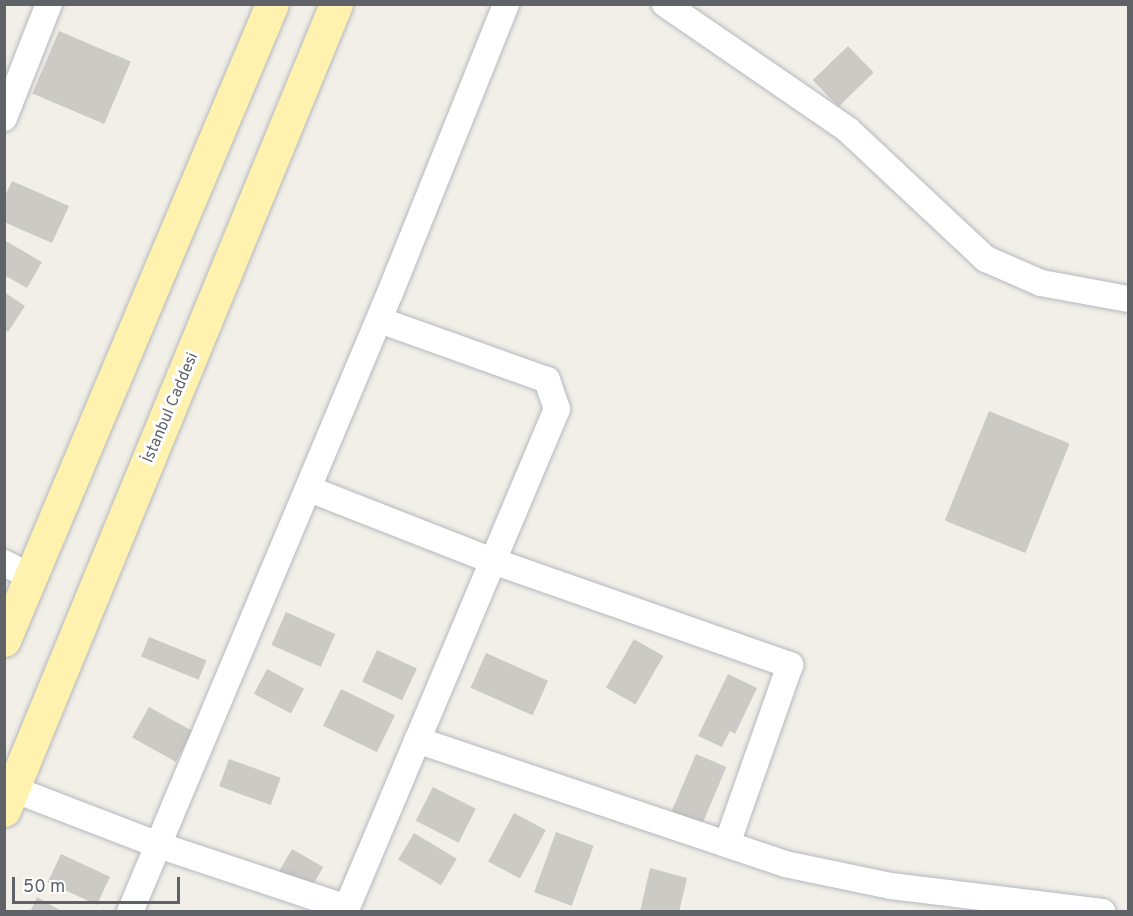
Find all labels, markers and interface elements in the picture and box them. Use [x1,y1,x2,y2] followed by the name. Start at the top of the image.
[139,350,203,466] street label: İstanbul Caddesi
[15,865,183,903] scale bar
[23,876,65,899] text: 50 m

